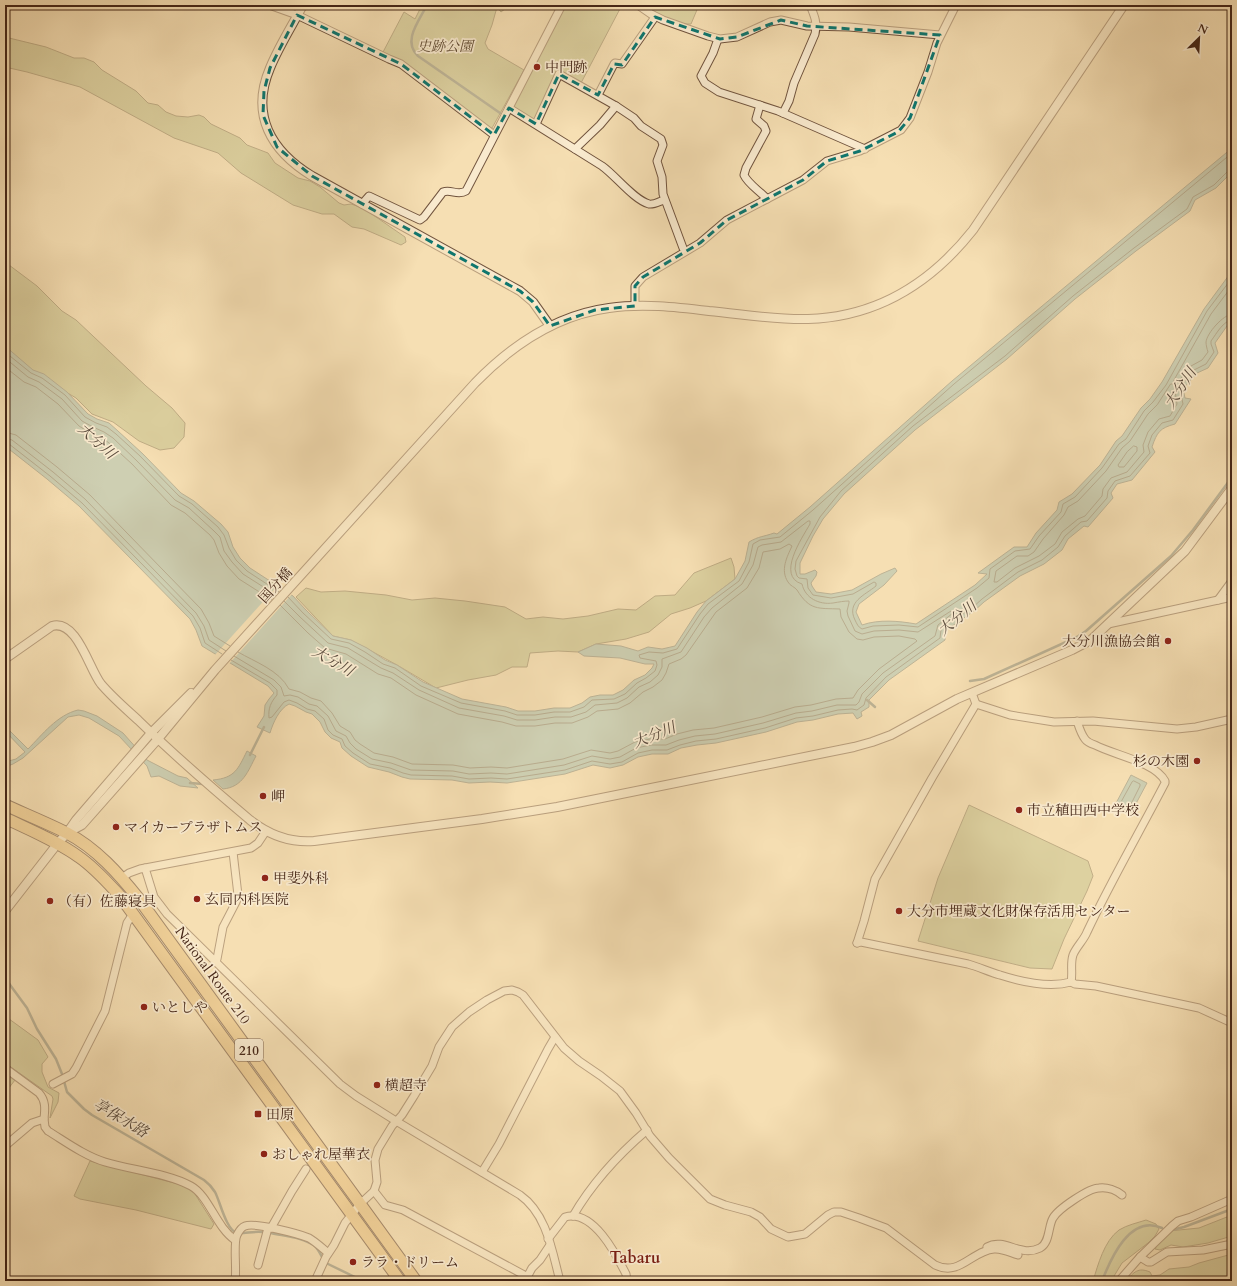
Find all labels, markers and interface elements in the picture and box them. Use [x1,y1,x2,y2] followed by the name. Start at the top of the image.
[1179,18,1219,58] north arrow
[1195,21,1211,38] text: N
[417,37,475,56] park label: 史跡公園
[545,58,587,77] place label: 中門跡
[532,62,542,72] marker: 中門跡
[1159,362,1202,412] water label: 大分川
[74,419,122,465] water label: 大分川
[254,563,296,607] street label: 国分橋
[933,595,982,640] water label: 大分川
[1062,632,1160,651] place label: 大分川漁協会館
[1163,636,1173,646] marker: 大分川漁協会館
[309,641,359,682] water label: 大分川
[629,717,680,753] water label: 大分川
[1133,752,1189,771] place label: 杉の木園
[1192,756,1202,766] marker: 杉の木園
[271,787,285,806] place label: 岬
[258,791,268,801] marker: 岬
[1027,801,1139,820] place label: 市立稙田西中学校
[1014,805,1024,815] marker: 市立稙田西中学校
[124,818,263,837] place label: マイカープラザトムス
[111,822,121,832] marker: マイカープラザトムス
[273,869,329,888] place label: 甲斐外科
[260,873,270,883] marker: 甲斐外科
[205,890,289,909] place label: 玄同内科医院
[58,892,156,911] place label: （有）佐藤寝具
[192,894,202,904] marker: 玄同内科医院
[45,896,55,906] marker: （有）佐藤寝具
[907,902,1130,921] place label: 大分市埋蔵文化財保存活用センター
[894,906,904,916] marker: 大分市埋蔵文化財保存活用センター
[171,923,254,1028] street label: National Route 210
[152,998,208,1017] place label: いとしや
[139,1002,149,1012] marker: いとしや
[235,1039,263,1061] road number: 210
[385,1076,427,1095] place label: 横超寺
[372,1080,382,1090] marker: 横超寺
[90,1094,153,1143] water label: 享保水路
[266,1105,294,1124] place label: 田原
[253,1109,263,1119] marker: 田原
[272,1145,370,1164] place label: おしゃれ屋華衣
[259,1149,269,1159] marker: おしゃれ屋華衣
[610,1247,660,1269] district label: Tabaru
[361,1253,459,1272] place label: ララ・ドリーム
[348,1257,358,1267] marker: ララ・ドリーム

